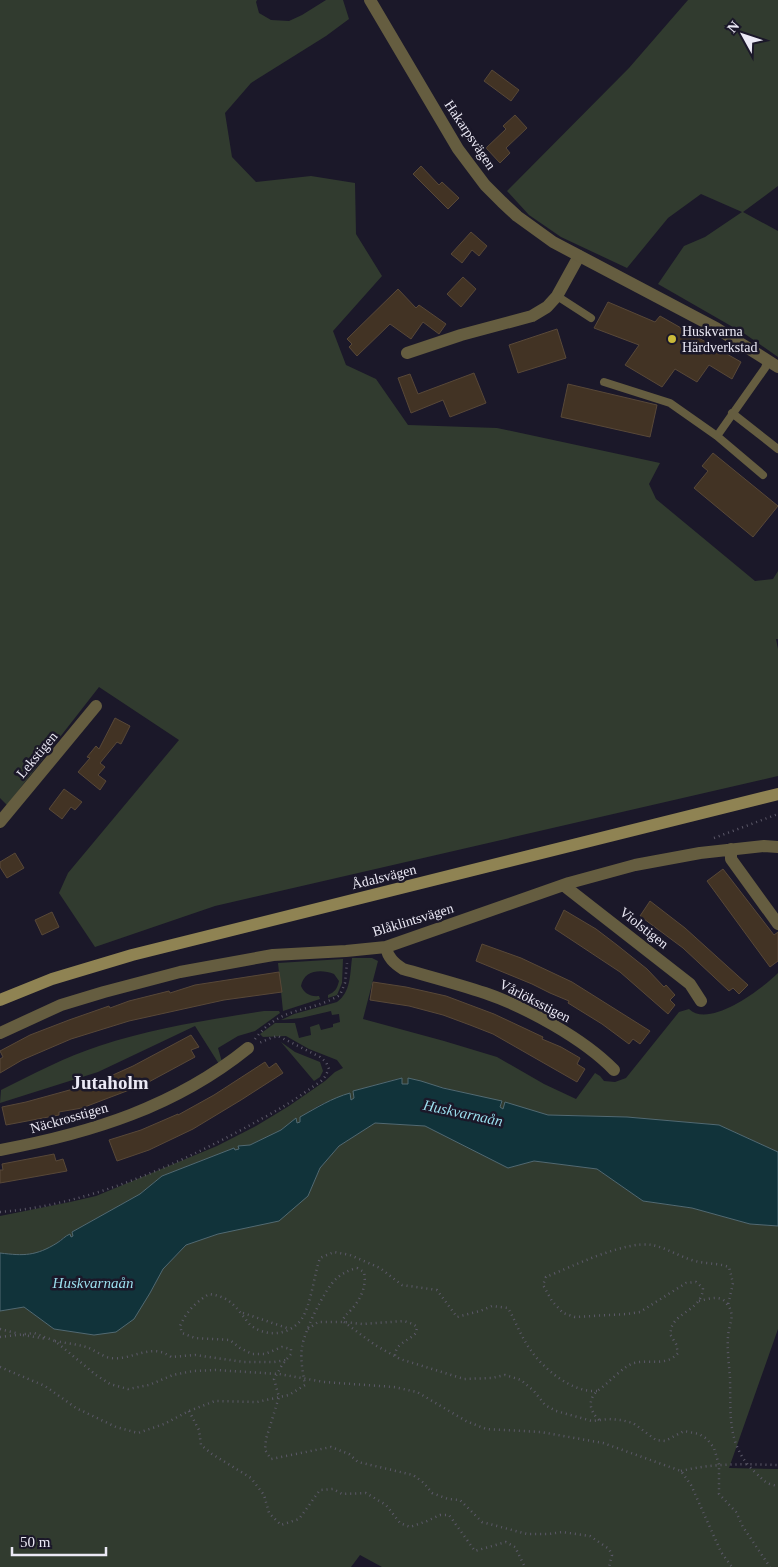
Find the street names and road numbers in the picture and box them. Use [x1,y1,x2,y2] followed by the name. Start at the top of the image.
[441,98,499,172] street label: Hakarpsvägen
[14,729,60,781] street label: Lekstigen
[350,862,418,892] street label: Ådalsvägen
[371,901,455,939] street label: Blåklintsvägen
[617,904,671,952] street label: Violstigen
[497,977,573,1025] street label: Vårlöksstigen
[28,1100,110,1136] street label: Näckrosstigen

